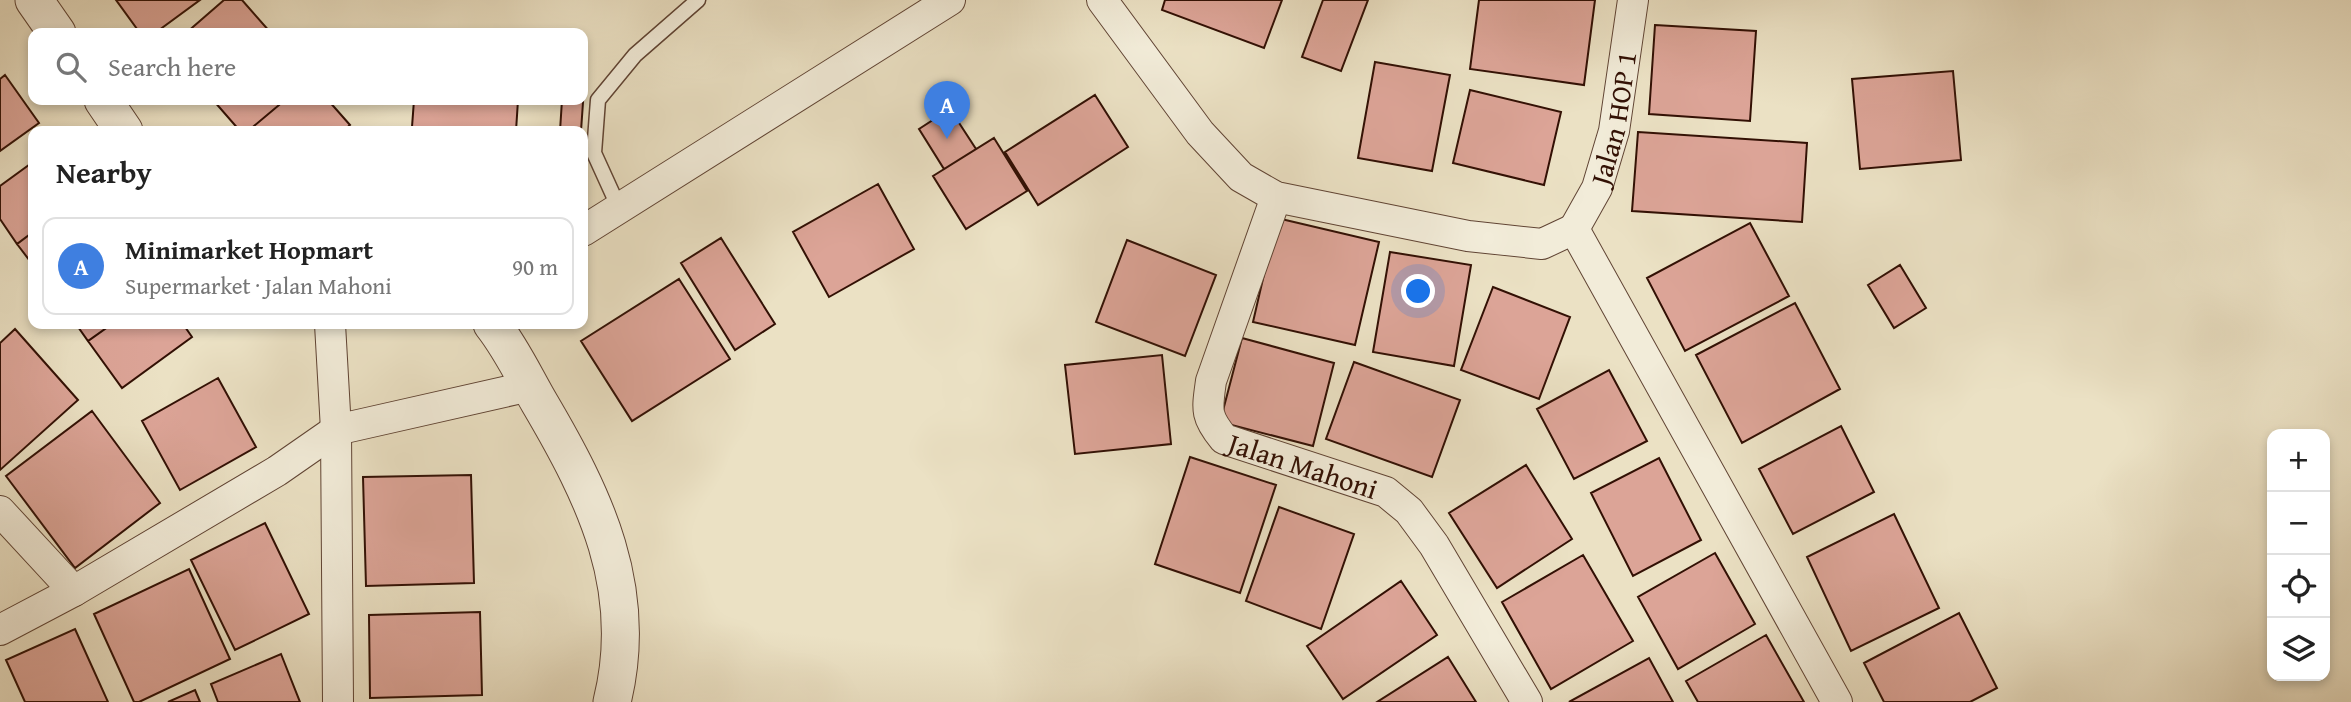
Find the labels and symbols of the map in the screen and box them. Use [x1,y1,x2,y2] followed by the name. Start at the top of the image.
[1578,49,1646,193] street label: Jalan HOP 1
[924,81,970,139] pin: A
[1401,274,1435,308] your location
[1220,420,1383,509] street label: Jalan Mahoni

